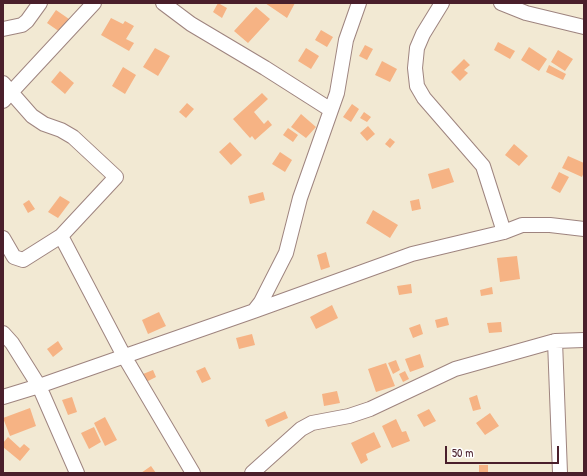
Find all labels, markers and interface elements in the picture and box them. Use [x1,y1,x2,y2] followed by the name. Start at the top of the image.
[447,438,561,464] scale bar
[452,444,473,461] text: 50 m

